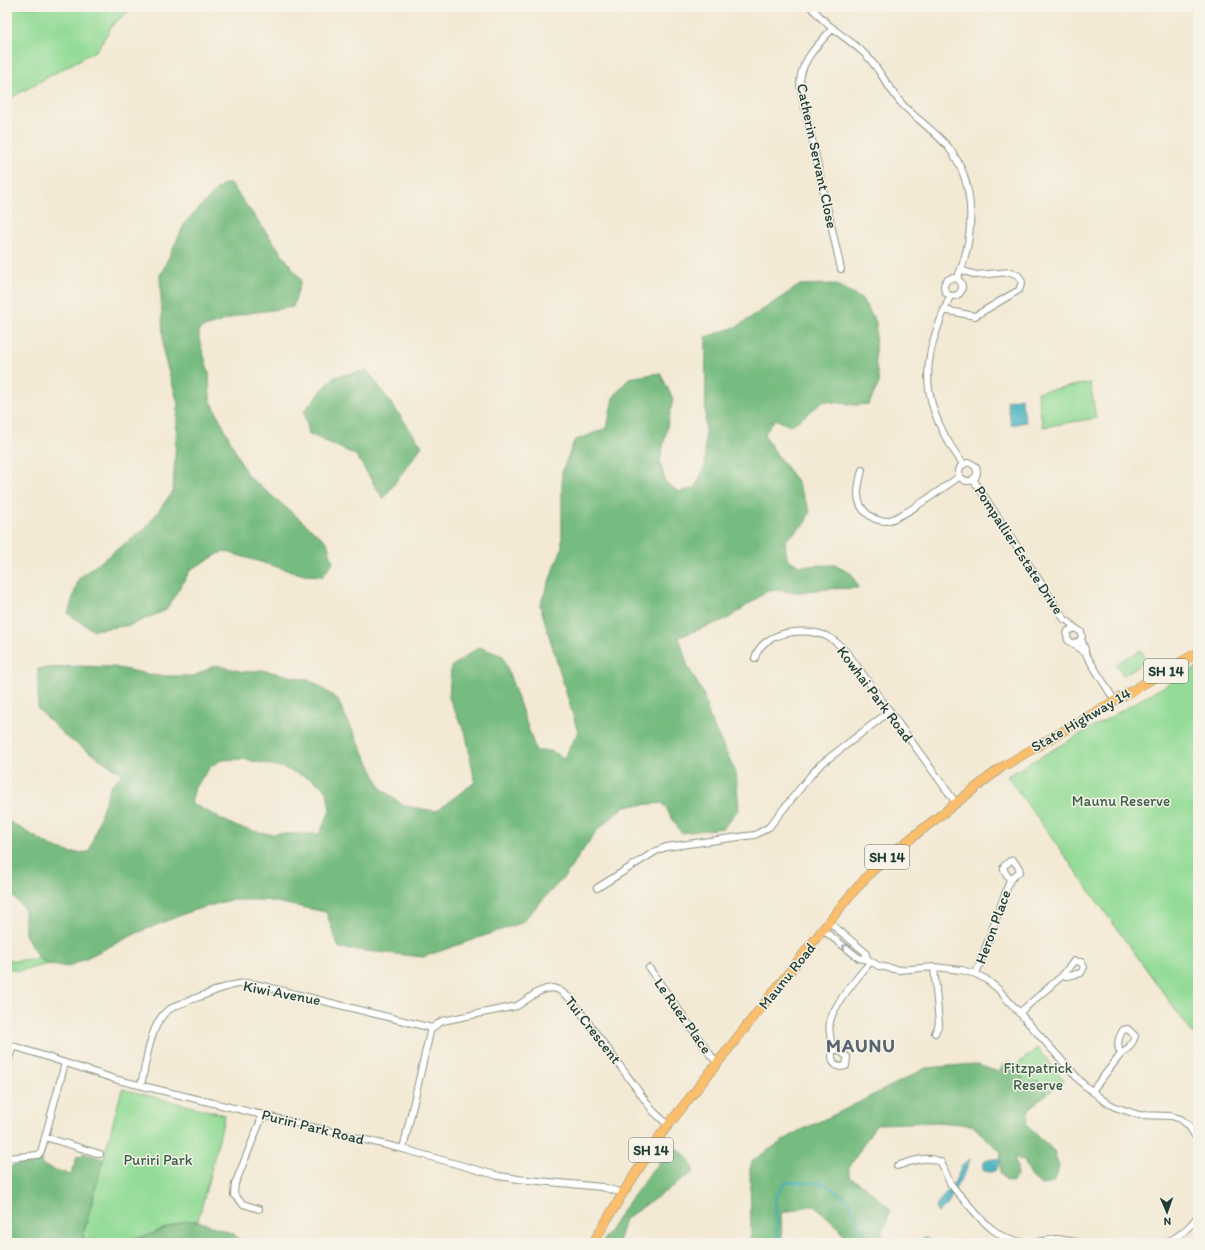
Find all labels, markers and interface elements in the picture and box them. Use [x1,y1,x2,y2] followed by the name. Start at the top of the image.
[793,82,841,230] street label: Catherin Servant Close
[971,482,1067,618] street label: Pompallier Estate Drive
[833,643,917,745] street label: Kowhai Park Road
[1144,659,1188,683] road number: SH 14
[1028,684,1134,756] street label: State Highway 14
[1072,792,1170,810] park label: Maunu Reserve
[865,845,909,869] road number: SH 14
[971,888,1015,966] street label: Heron Place
[755,939,819,1013] street label: Maunu Road
[842,945,849,952] one-way arrow
[650,975,716,1057] street label: Le Ruez Place
[242,977,322,1009] street label: Kiwi Avenue
[561,993,625,1068] street label: Tui Crescent
[826,1034,896,1057] district label: MAUNU
[1003,1059,1073,1094] park label: Fitzpatrick Reserve
[260,1106,366,1148] street label: Puriri Park Road
[629,1138,673,1162] road number: SH 14
[123,1151,193,1169] park label: Puriri Park
[1147,1192,1187,1232] north arrow
[1163,1215,1171,1228] text: N

